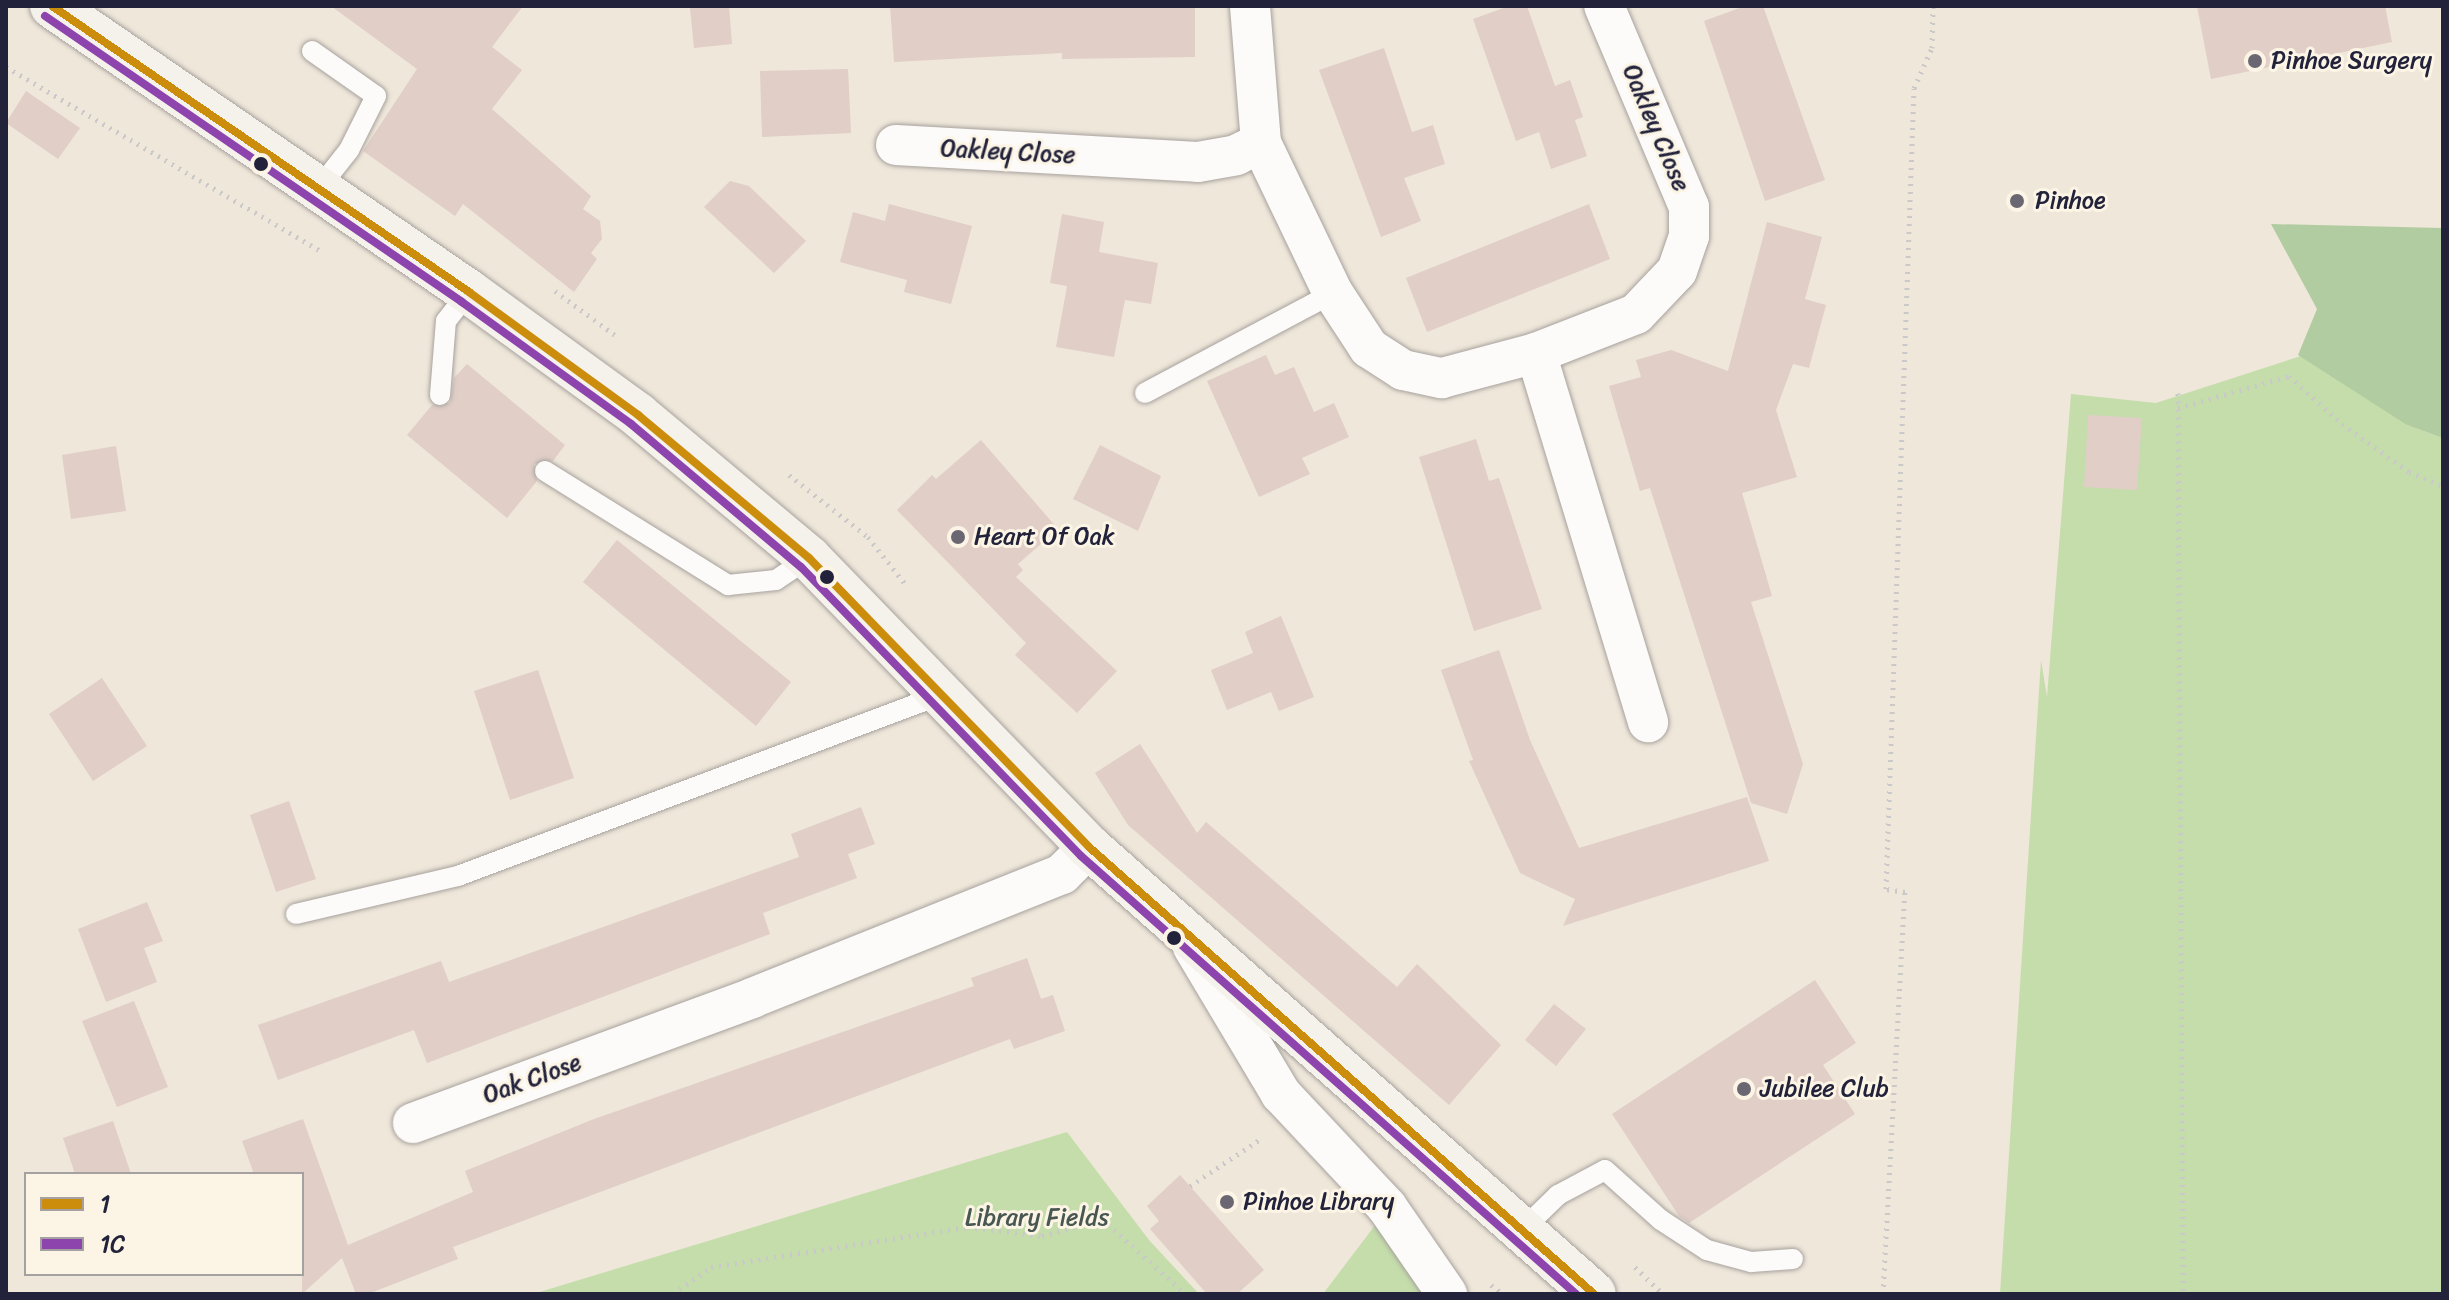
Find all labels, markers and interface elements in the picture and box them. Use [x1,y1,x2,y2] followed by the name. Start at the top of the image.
[2271,47,2432,75] place label: Pinhoe Surgery
[2246,52,2264,70] marker: Pinhoe Surgery
[1616,60,1696,196] street label: Oakley Close
[940,134,1076,170] street label: Oakley Close
[253,156,269,172] unlabelled marker
[2035,187,2105,215] place label: Pinhoe
[2006,190,2028,212] marker: Pinhoe
[974,523,1115,551] place label: Heart Of Oak
[949,528,967,546] marker: Heart Of Oak
[819,569,835,585] unlabelled marker
[1166,930,1182,946] unlabelled marker
[478,1048,586,1110] street label: Oak Close
[1760,1075,1888,1103] place label: Jubilee Club
[1735,1080,1753,1098] marker: Jubilee Club
[24,1172,304,1276] legend
[100,1183,110,1225] text: 1
[1243,1188,1395,1216] place label: Pinhoe Library
[1218,1193,1236,1211] marker: Pinhoe Library
[966,1204,1108,1232] park label: Library Fields
[100,1223,125,1265] text: 1C

